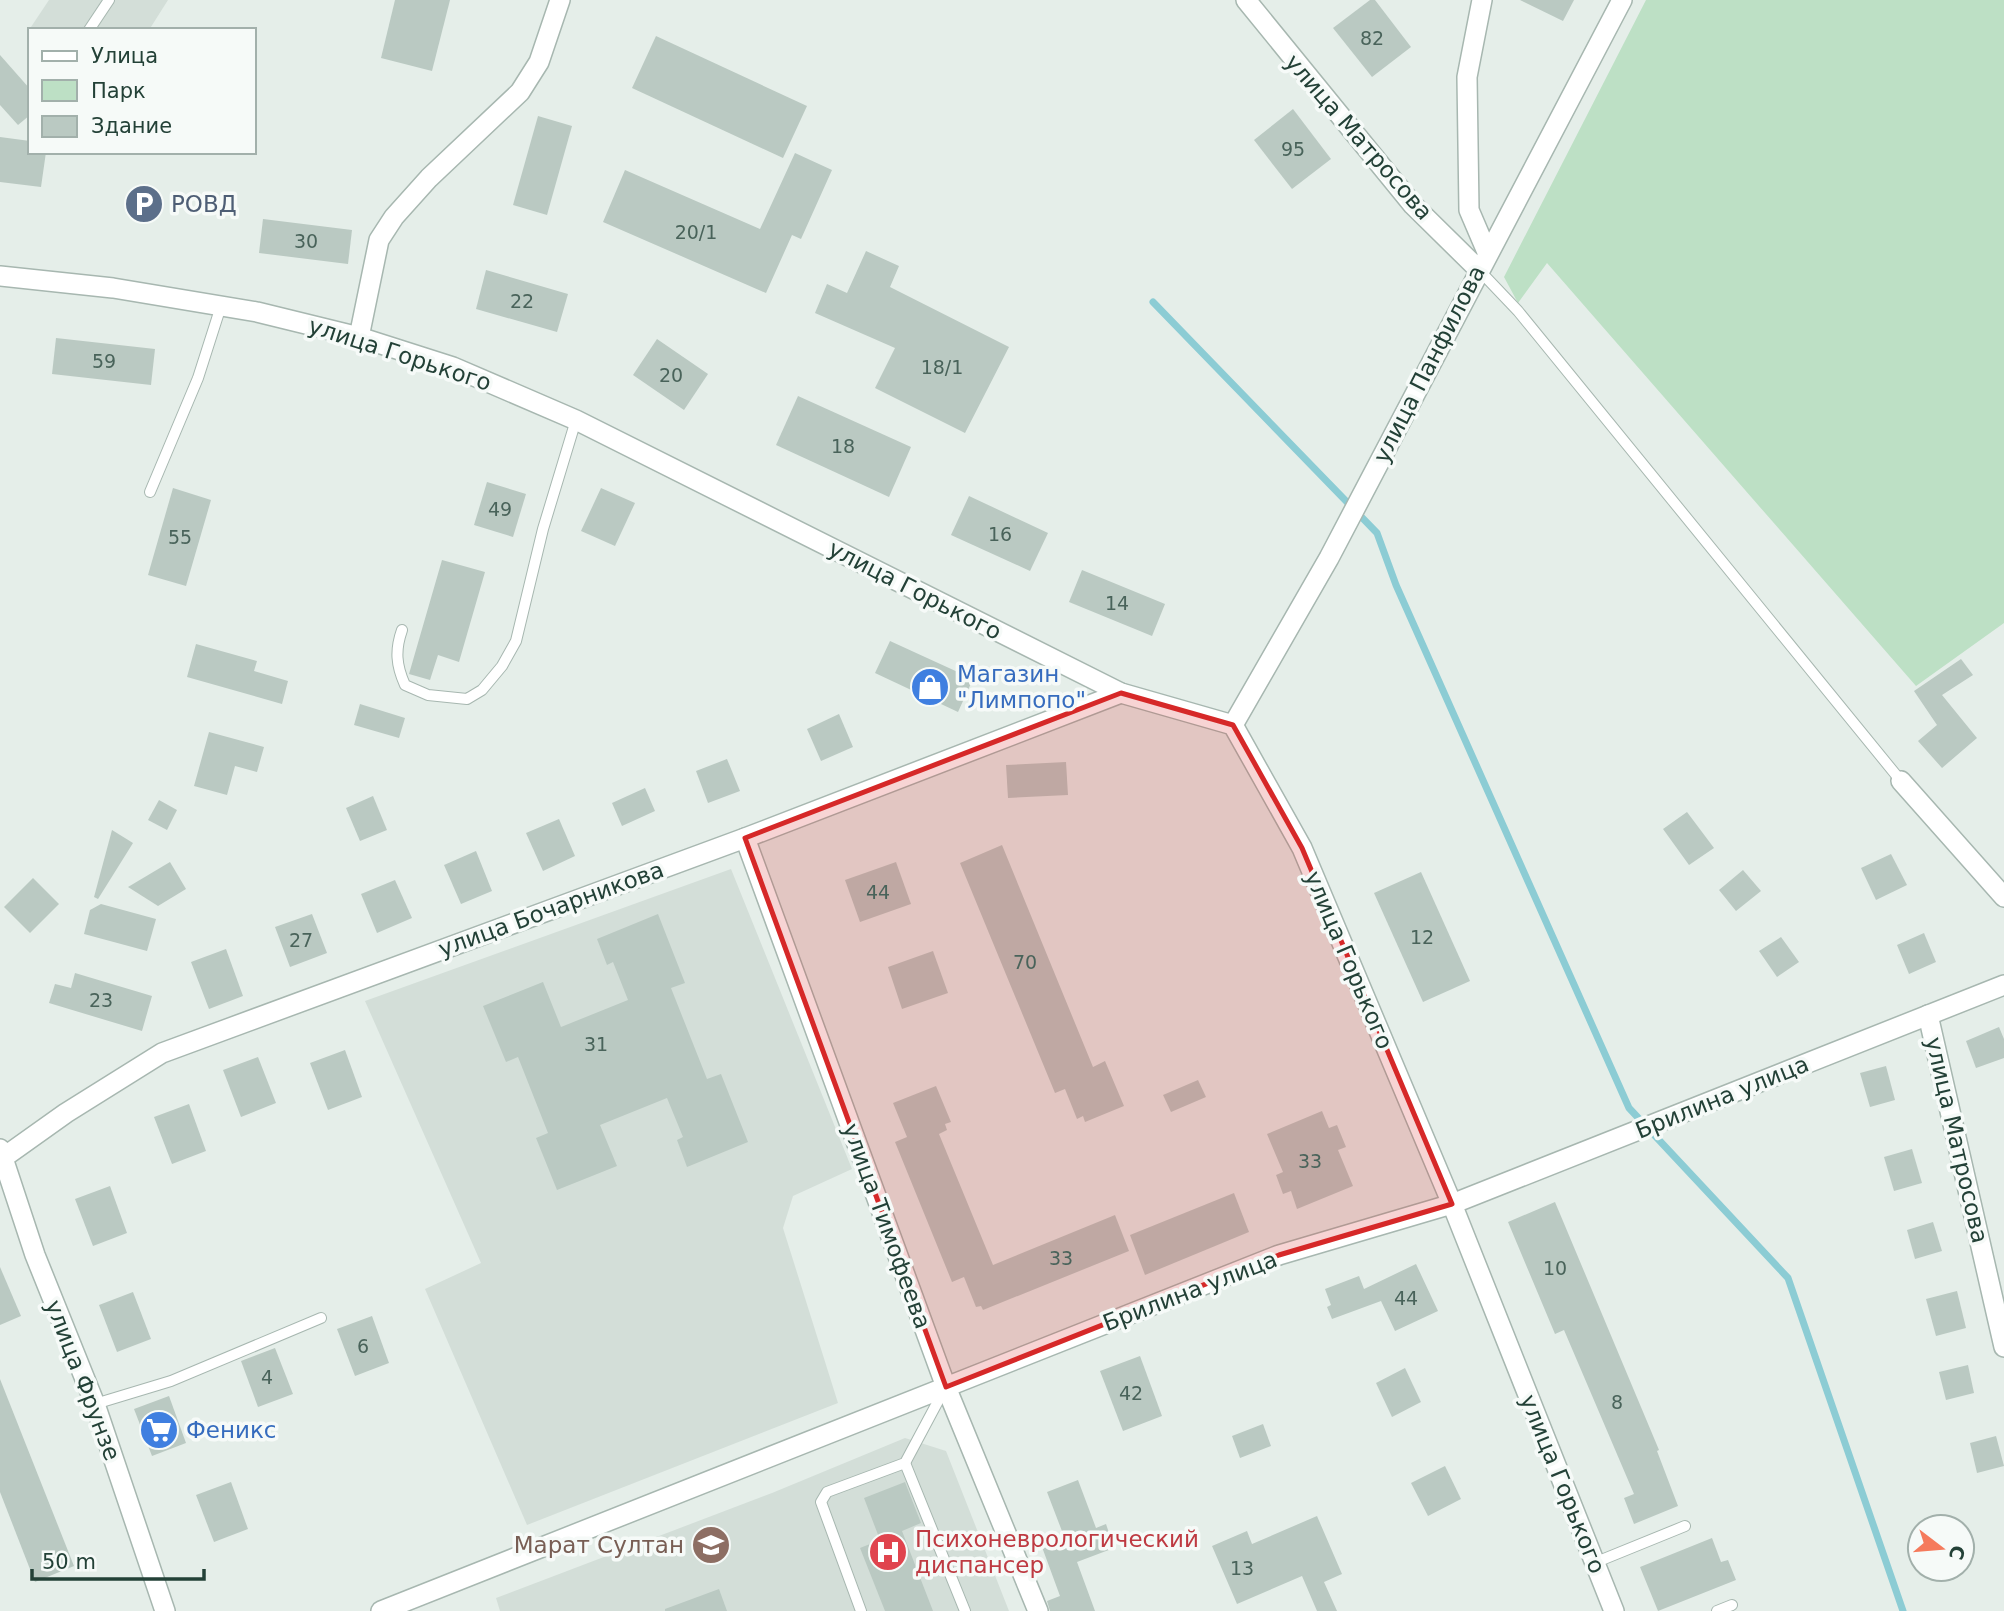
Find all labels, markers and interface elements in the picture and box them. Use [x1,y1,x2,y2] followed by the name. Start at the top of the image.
[1360,27,1384,49] house number: 82
[28,28,256,154] legend
[91,44,158,68] text: Улица
[1280,49,1438,225] street label: улица Матросова
[91,79,146,103] text: Парк
[91,114,172,138] text: Здание
[1281,138,1305,160] house number: 95
[123,183,165,225] parking icon: РОВД
[171,191,237,217] place label: РОВД
[675,221,717,243] house number: 20/1
[294,230,318,252] house number: 30
[1368,261,1490,467] street label: улица Панфилова
[510,290,534,312] house number: 22
[305,312,495,396] street label: улица Горького
[92,350,116,372] house number: 59
[921,356,963,378] house number: 18/1
[659,364,683,386] house number: 20
[831,435,855,457] house number: 18
[488,498,512,520] house number: 49
[988,523,1012,545] house number: 16
[168,526,192,548] house number: 55
[824,535,1006,645] street label: улица Горького
[1105,592,1129,614] house number: 14
[957,661,1086,713] place label: Магазин "Лимпопо"
[909,666,951,708] shop icon: Магазин "Лимпопо"
[435,856,667,962] street label: улица Бочарникова
[1300,867,1398,1053] street label: улица Горького
[866,881,890,903] house number: 44
[1410,926,1434,948] house number: 12
[289,929,313,951] house number: 27
[1013,951,1037,973] house number: 70
[89,989,113,1011] house number: 23
[584,1033,608,1055] house number: 31
[1921,1034,1993,1246] street label: улица Матросова
[1632,1050,1812,1144] street label: Брилина улица
[838,1120,936,1332] street label: улица Тимофеева
[1298,1150,1322,1172] house number: 33
[1099,1246,1281,1336] street label: Брилина улица
[1049,1247,1073,1269] house number: 33
[1543,1257,1567,1279] house number: 10
[1394,1287,1418,1309] house number: 44
[40,1296,126,1464] street label: улица Фрунзе
[357,1335,369,1357] house number: 6
[261,1366,273,1388] house number: 4
[1119,1382,1143,1404] house number: 42
[1515,1391,1611,1577] street label: улица Горького
[1611,1391,1623,1413] house number: 8
[138,1409,180,1451] supermarket icon: Феникс
[186,1417,276,1443] place label: Феникс
[1906,1513,1976,1583] north arrow
[690,1524,732,1566] school or university icon: Марат Султан
[915,1526,1199,1578] place label: Психоневрологический диспансер
[867,1531,909,1573] hospital icon: Психоневрологический диспансер
[514,1532,684,1558] place label: Марат Султан
[32,1538,203,1582] scale bar
[1945,1543,1970,1562] text: С
[42,1550,96,1574] text: 50 m
[1230,1557,1254,1579] house number: 13

